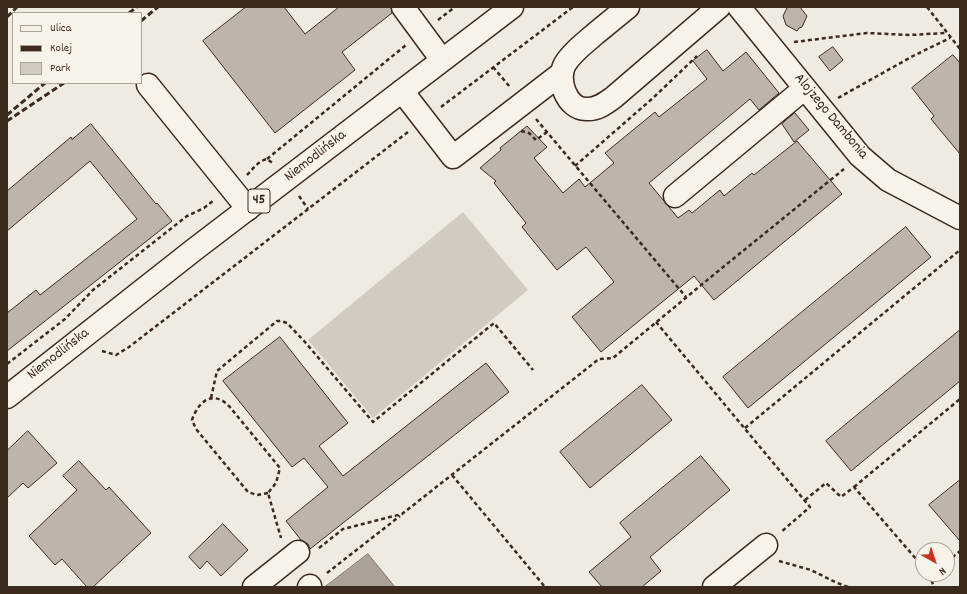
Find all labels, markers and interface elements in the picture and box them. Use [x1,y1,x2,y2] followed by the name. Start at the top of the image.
[12,12,142,84] legend
[50,20,71,37] text: Ulica
[50,40,72,57] text: Kolej
[50,60,70,77] text: Park
[789,70,871,164] street label: Alojzego Dambonia
[281,127,351,187] street label: Niemodlińska
[248,189,270,213] road number: 45
[24,325,94,385] street label: Niemodlińska
[915,542,955,582] north arrow
[935,563,949,578] text: N

